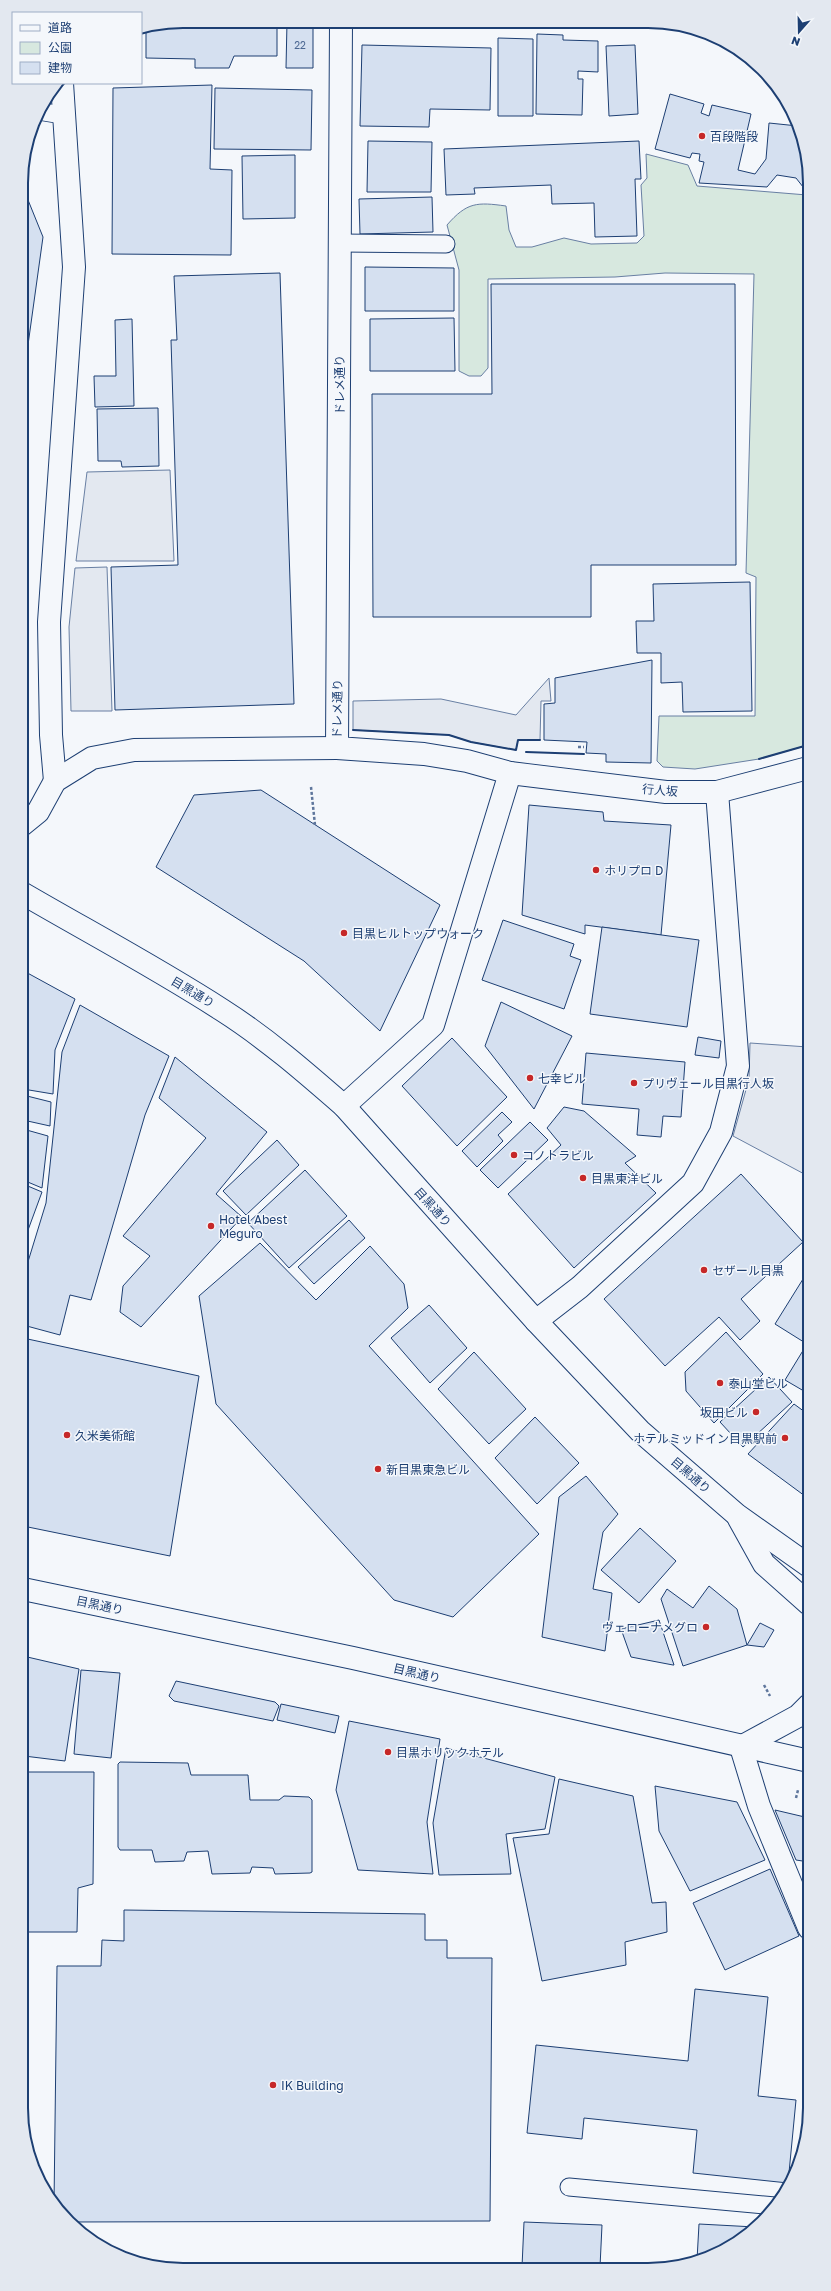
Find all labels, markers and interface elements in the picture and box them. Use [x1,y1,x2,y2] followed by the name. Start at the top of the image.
[12,12,142,84] legend
[779,12,819,52] north arrow
[48,20,72,35] text: 道路
[789,34,802,49] text: N
[294,39,306,51] house number: 22
[48,40,72,55] text: 公園
[48,60,72,75] text: 建物
[710,129,758,144] place label: 百段階段
[697,131,707,141] marker: 百段階段
[332,355,347,415] street label: ドレメ通り
[329,679,345,739] street label: ドレメ通り
[641,781,679,799] street label: 行人坂
[604,863,663,878] place label: ホリプロ D
[591,865,601,875] marker: ホリプロ D
[352,926,484,941] place label: 目黒ヒルトップウォーク
[339,928,349,938] marker: 目黒ヒルトップウォーク
[169,973,217,1011] street label: 目黒通り
[538,1071,586,1086] place label: 七幸ビル
[525,1073,535,1083] marker: 七幸ビル
[642,1076,774,1091] place label: プリヴェール目黒行人坂
[629,1078,639,1088] marker: プリヴェール目黒行人坂
[522,1148,594,1163] place label: コノトラビル
[509,1150,519,1160] marker: コノトラビル
[591,1171,663,1186] place label: 目黒東洋ビル
[578,1173,588,1183] marker: 目黒東洋ビル
[411,1184,455,1230] street label: 目黒通り
[219,1212,288,1241] place label: Hotel Abest Meguro
[206,1221,216,1231] marker: Hotel Abest Meguro
[712,1263,784,1278] place label: セザール目黒
[699,1265,709,1275] marker: セザール目黒
[728,1376,788,1391] place label: 泰山堂ビル
[715,1378,725,1388] marker: 泰山堂ビル
[700,1405,748,1420] place label: 坂田ビル
[751,1407,761,1417] marker: 坂田ビル
[75,1428,135,1443] place label: 久米美術館
[62,1430,72,1440] marker: 久米美術館
[633,1431,777,1446] place label: ホテルミッドイン目黒駅前
[780,1433,790,1443] marker: ホテルミッドイン目黒駅前
[668,1454,714,1496] street label: 目黒通り
[386,1462,470,1477] place label: 新目黒東急ビル
[373,1464,383,1474] marker: 新目黒東急ビル
[75,1593,125,1617] street label: 目黒通り
[602,1620,698,1635] place label: ヴェローナメグロ
[701,1622,711,1632] marker: ヴェローナメグロ
[392,1660,442,1686] street label: 目黒通り
[396,1745,504,1760] place label: 目黒ホリックホテル
[383,1747,393,1757] marker: 目黒ホリックホテル
[281,2078,344,2093] place label: IK Building
[268,2080,278,2090] marker: IK Building

